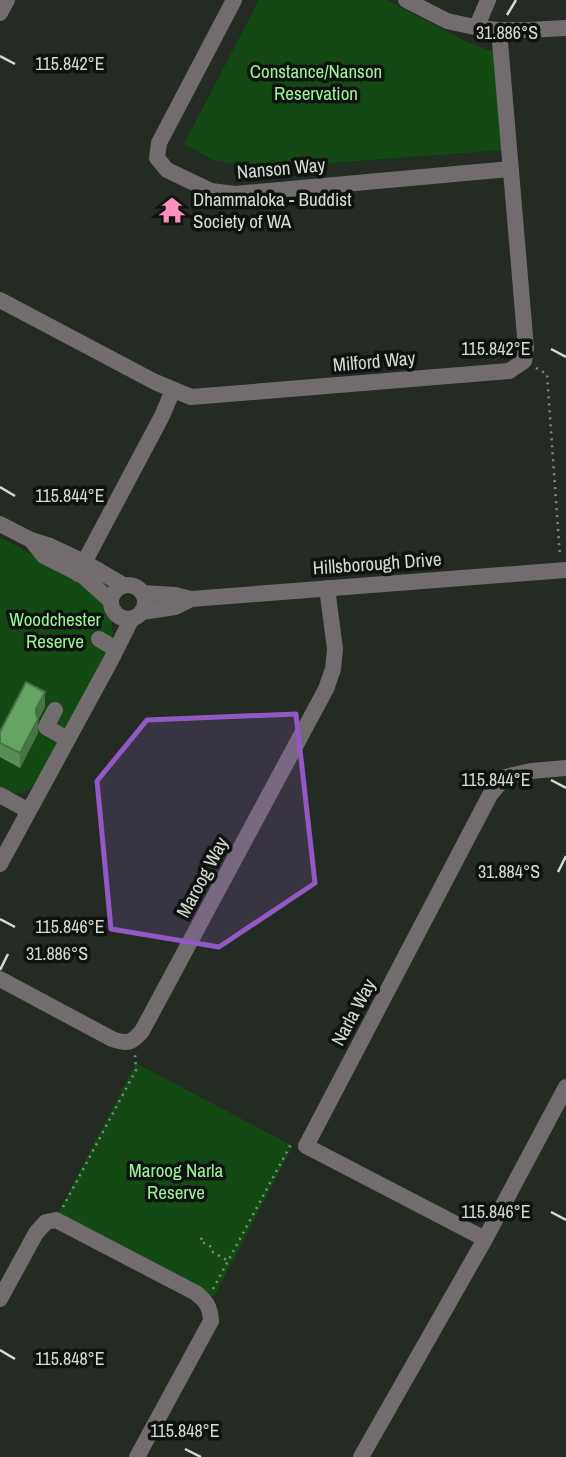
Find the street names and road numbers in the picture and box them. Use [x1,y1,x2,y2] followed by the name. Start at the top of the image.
[236,151,326,185] street label: Nanson Way
[332,344,416,378] street label: Milford Way
[312,546,442,580] street label: Hillsborough Drive
[170,832,234,922] street label: Maroog Way
[325,974,382,1050] street label: Narla Way

